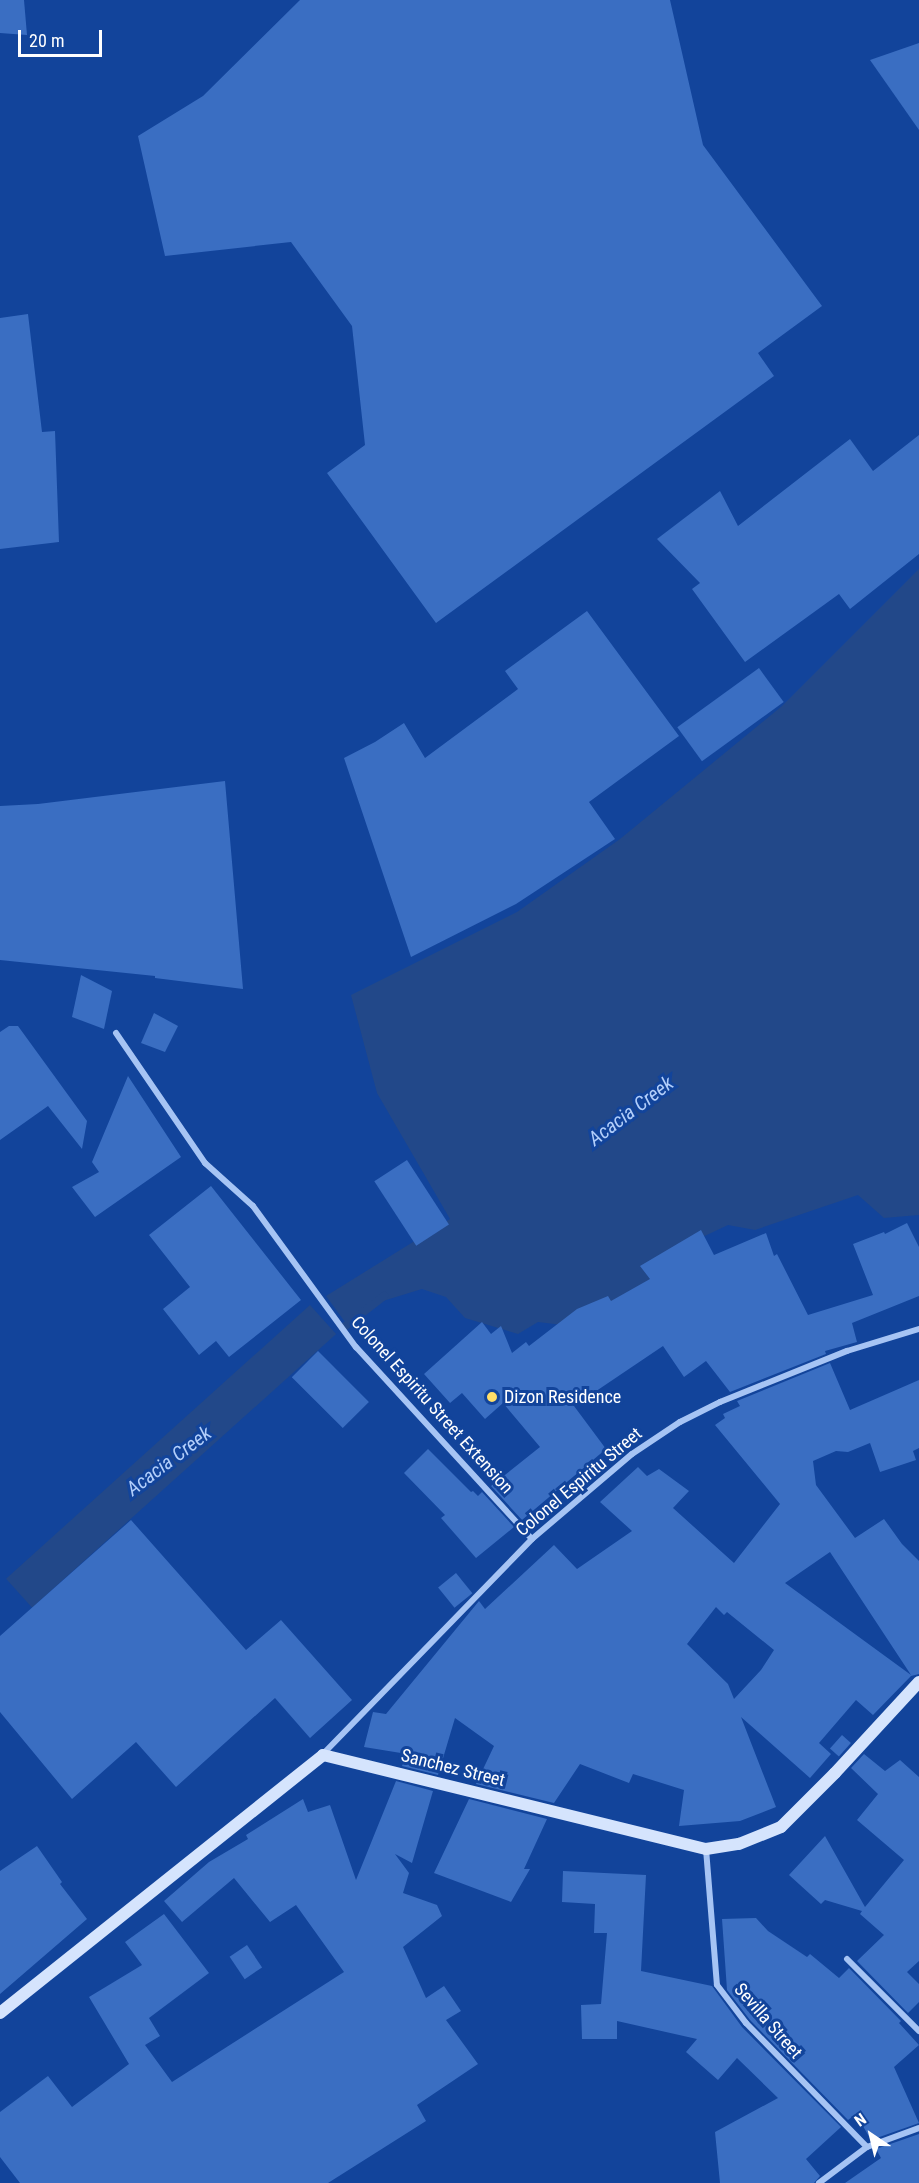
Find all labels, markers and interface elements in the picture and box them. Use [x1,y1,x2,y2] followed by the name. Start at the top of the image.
[21,18,105,56] scale bar
[29,30,64,51] text: 20 m
[584,1071,678,1151] water label: Acacia Creek
[347,1312,517,1498] street label: Colonel Espiritu Street Extension
[504,1386,621,1408] place label: Dizon Residence
[485,1390,499,1404] marker: Dizon Residence
[122,1421,216,1501] water label: Acacia Creek
[512,1423,646,1541] street label: Colonel Espiritu Street
[399,1745,507,1791] street label: Sanchez Street
[729,1979,807,2063] street label: Sevilla Street
[841,2105,901,2165] north arrow
[851,2109,870,2130] text: N

